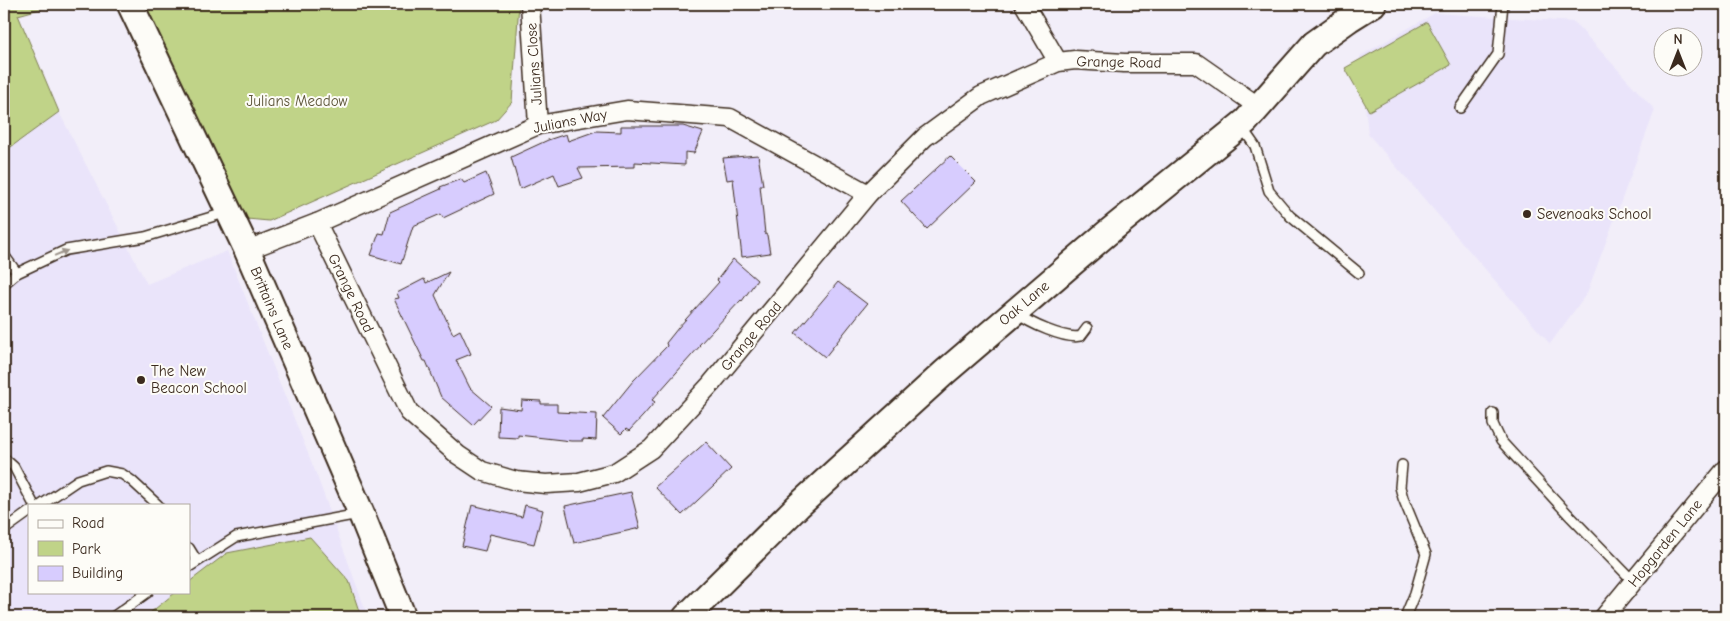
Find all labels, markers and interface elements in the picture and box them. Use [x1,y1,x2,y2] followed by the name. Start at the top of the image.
[522,22,546,106] street label: Julians Close
[1652,28,1702,78] north arrow
[1673,31,1683,48] text: N
[1076,52,1162,72] street label: Grange Road
[246,92,348,110] park label: Julians Meadow
[532,105,609,137] street label: Julians Way
[1537,205,1651,223] place label: Sevenoaks School
[1521,208,1533,220] marker: Sevenoaks School
[54,249,69,257] one-way arrow
[324,251,378,335] street label: Grange Road
[246,264,298,353] street label: Brittains Lane
[995,276,1053,329] street label: Oak Lane
[717,298,785,374] street label: Grange Road
[151,362,247,397] place label: The New Beacon School
[135,374,147,386] marker: The New Beacon School
[1624,495,1706,590] street label: Hopgarden Lane
[28,504,190,594] legend
[72,514,104,532] text: Road
[72,540,101,558] text: Park
[72,564,123,582] text: Building

